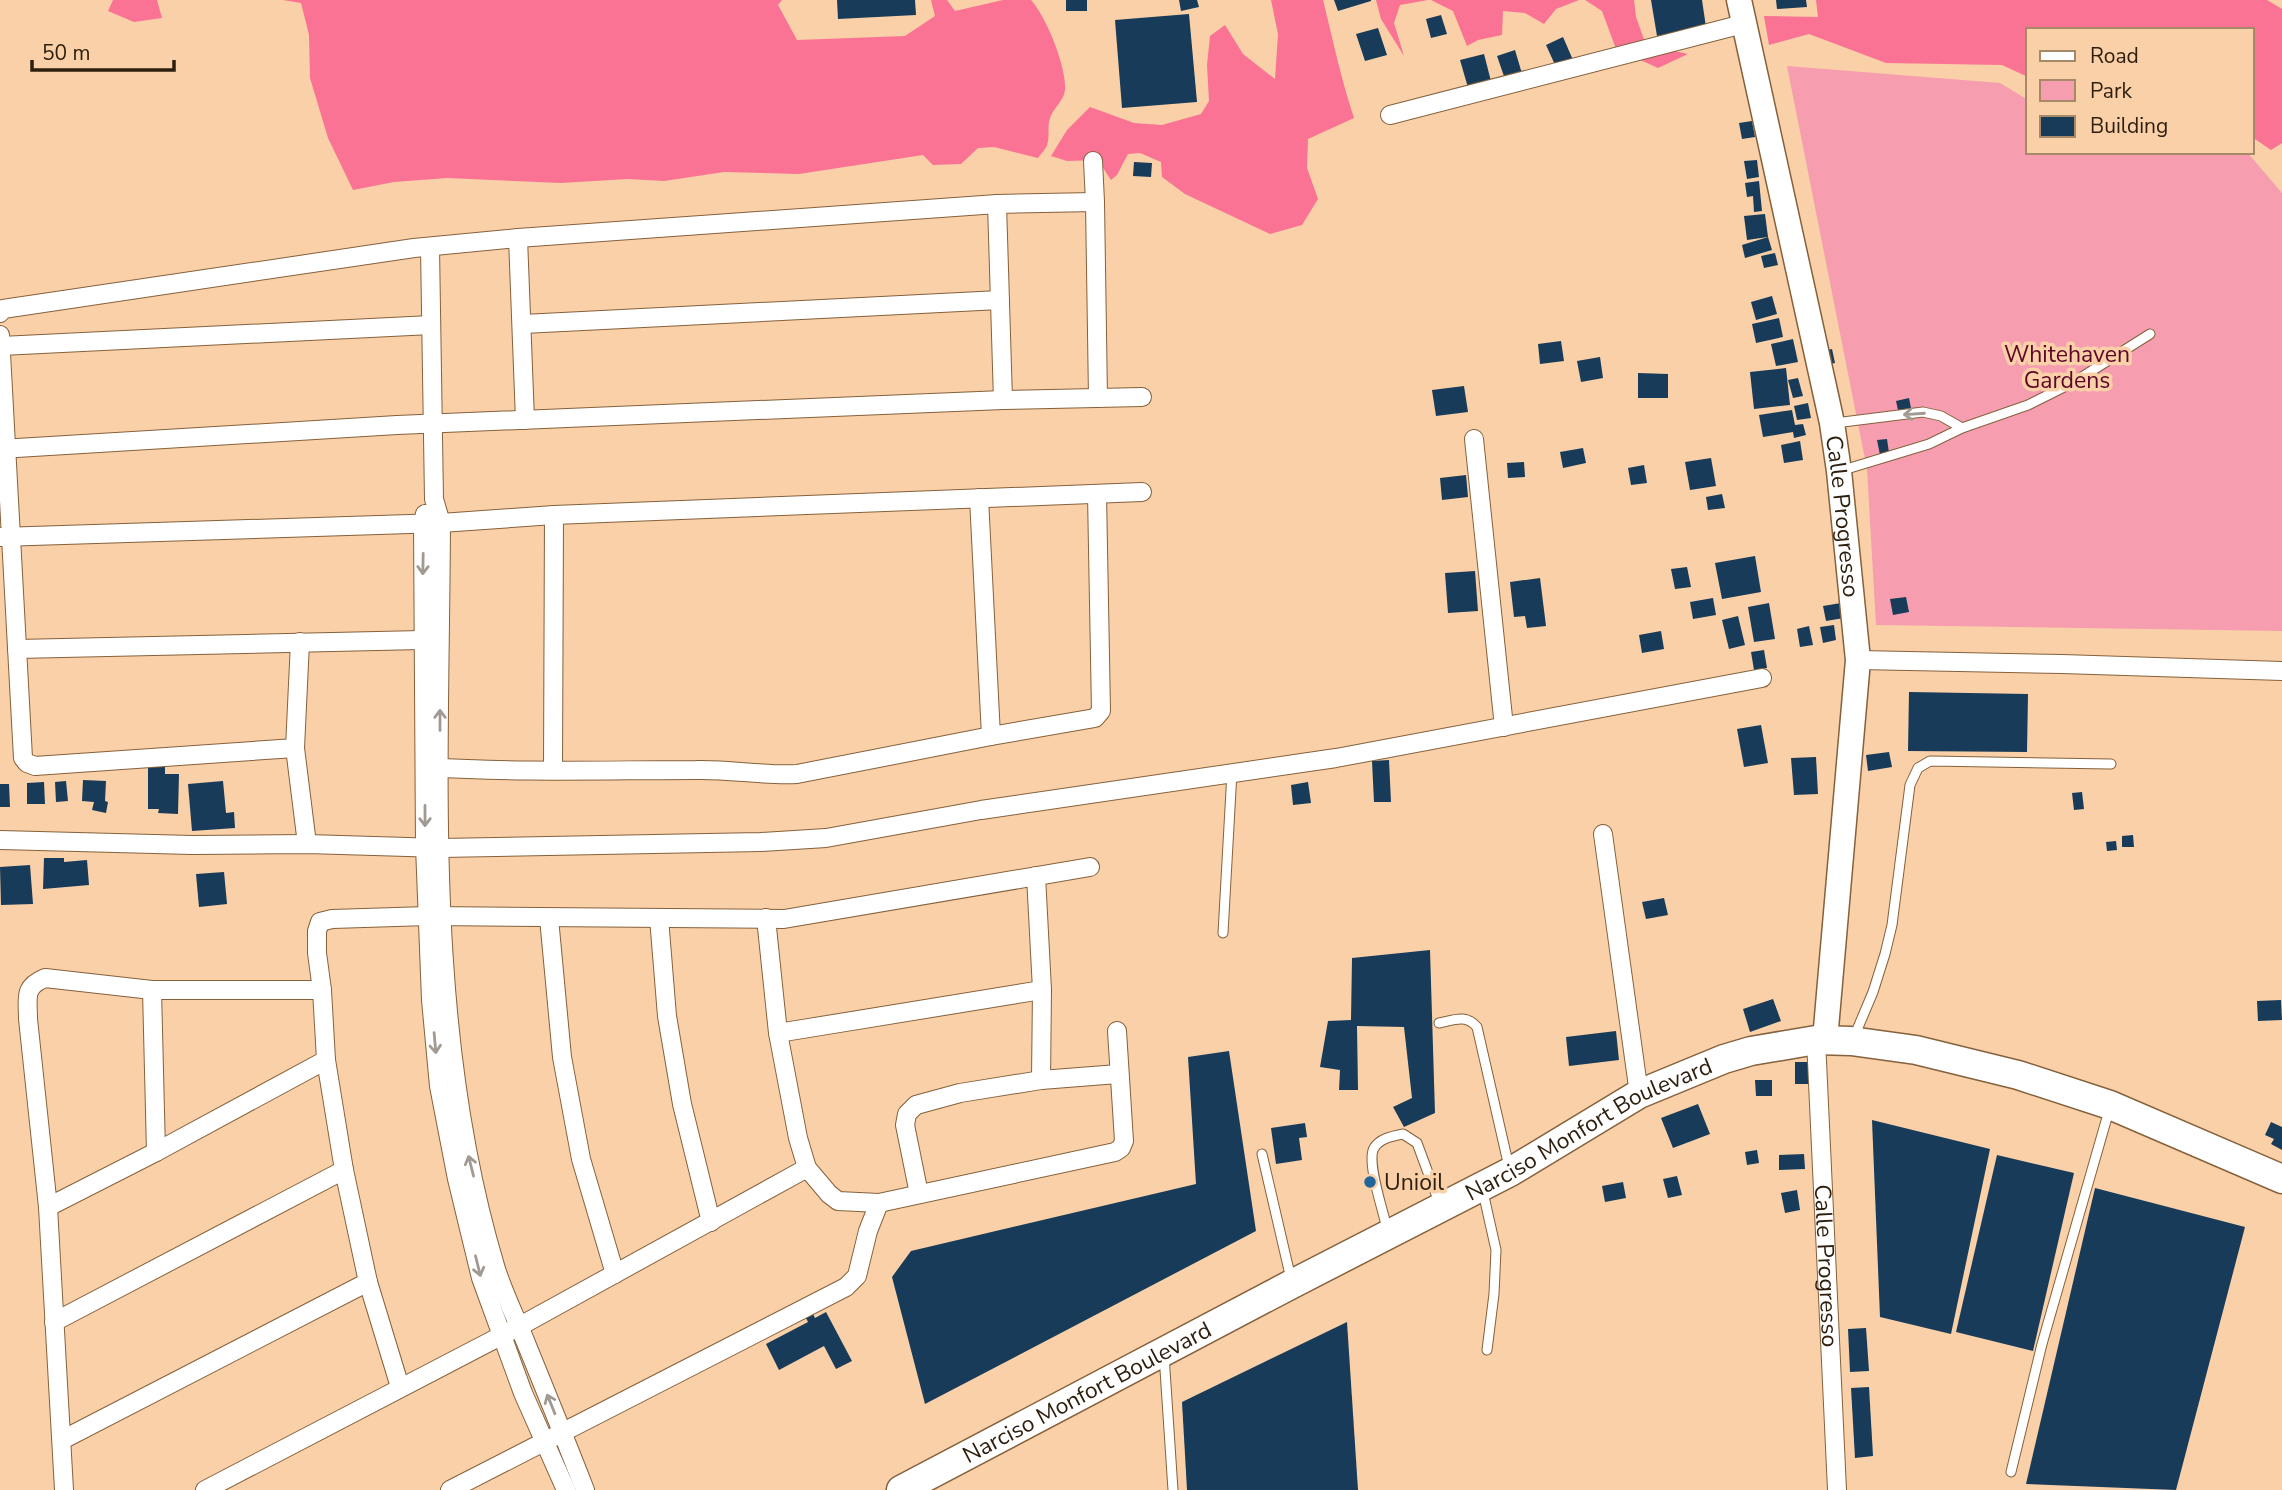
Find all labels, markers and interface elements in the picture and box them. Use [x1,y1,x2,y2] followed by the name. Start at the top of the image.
[32,28,173,72] scale bar
[2026,28,2254,154] legend
[42,39,91,67] text: 50 m
[2090,42,2139,70] text: Road
[2090,77,2132,105] text: Park
[2090,112,2168,140] text: Building
[2004,339,2130,396] park label: Whitehaven Gardens
[1904,408,1926,421] one-way arrow
[1818,433,1867,599] street label: Calle Progresso
[416,553,430,576] one-way arrow
[433,708,447,731] one-way arrow
[418,804,432,827] one-way arrow
[429,1032,442,1054] one-way arrow
[1460,1051,1717,1208] street label: Narciso Monfort Boulevard
[464,1155,477,1177] one-way arrow
[1384,1167,1444,1198] place label: Unioil
[1362,1174,1378,1190] marker: Unioil
[1807,1184,1845,1348] street label: Calle Progresso
[472,1255,485,1277] one-way arrow
[957,1314,1217,1471] street label: Narciso Monfort Boulevard
[544,1393,557,1415] one-way arrow

